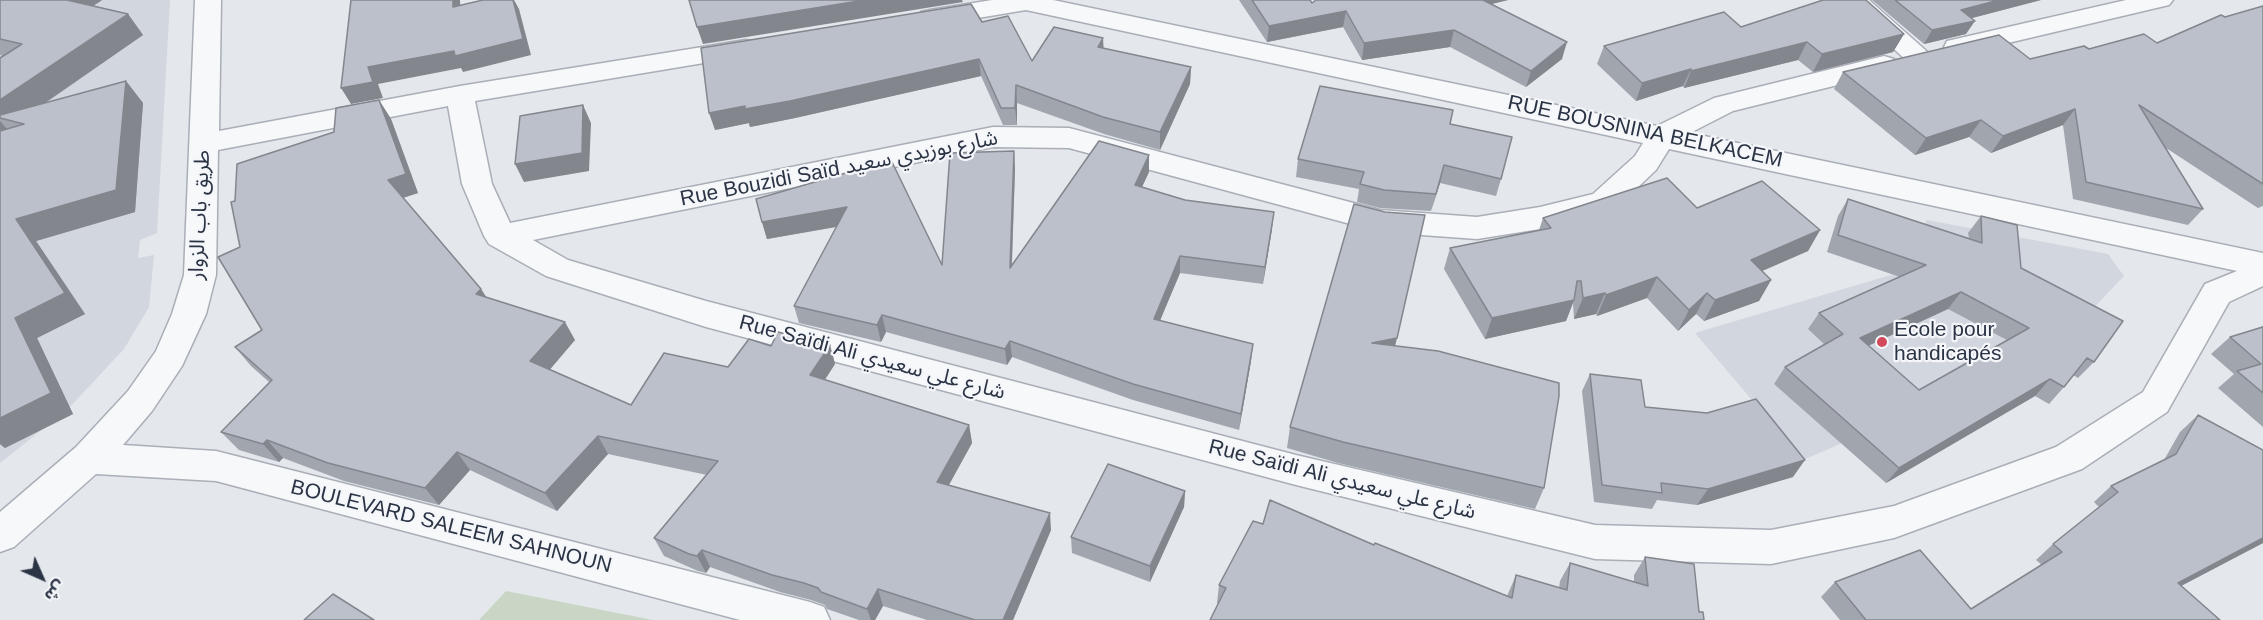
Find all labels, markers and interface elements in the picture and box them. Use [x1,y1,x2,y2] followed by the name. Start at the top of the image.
[1505,91,1785,173] street label: RUE BOUSNINA BELKACEM
[678,126,1000,212] street label: Rue Bouzidi Saïd شارع بوزيدي سعيد
[184,149,216,281] street label: طريق باب الزوار
[736,310,1008,406] street label: Rue Saïdi Ali شارع علي سعيدي
[1894,317,2001,367] place label: Ecole pour handicapés
[1875,335,1889,349] marker: Ecole pour handicapés
[1206,435,1478,525] street label: Rue Saïdi Ali شارع علي سعيدي
[288,475,614,579] street label: BOULEVARD SALEEM SAHNOUN
[12,548,72,608] north arrow
[41,577,69,605] text: ش

